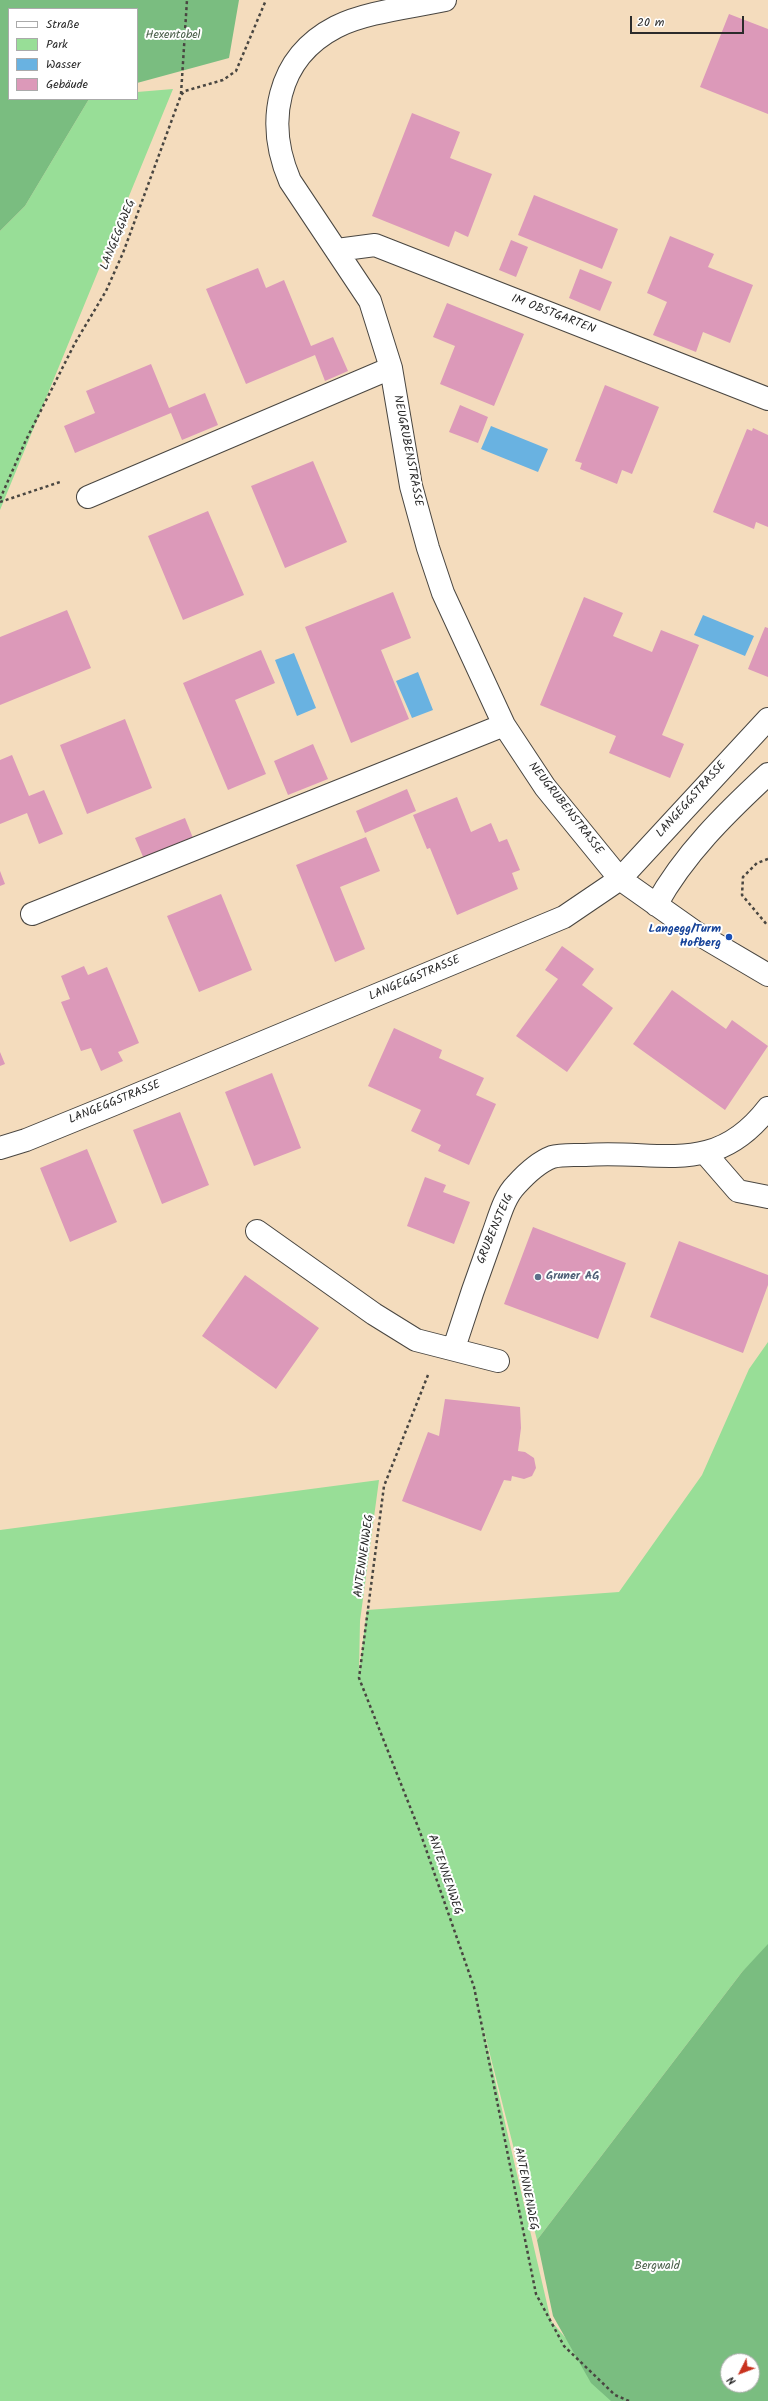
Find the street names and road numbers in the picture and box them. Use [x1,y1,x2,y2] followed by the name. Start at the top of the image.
[98,198,140,272] street label: LANGEGGWEG
[509,292,597,338] street label: IM OBSTGARTEN
[389,394,425,508] street label: NEUGRUBENSTRASSE
[654,759,730,841] street label: LANGEGGSTRASSE
[524,760,606,858] street label: NEUGRUBENSTRASSE
[367,953,463,1005] street label: LANGEGGSTRASSE
[67,1078,163,1128] street label: LANGEGGSTRASSE
[475,1192,517,1266] street label: GRUBENSTEIG
[352,1513,378,1599] street label: ANTENNENWEG
[424,1833,464,1917] street label: ANTENNENWEG
[510,2146,540,2232] street label: ANTENNENWEG

